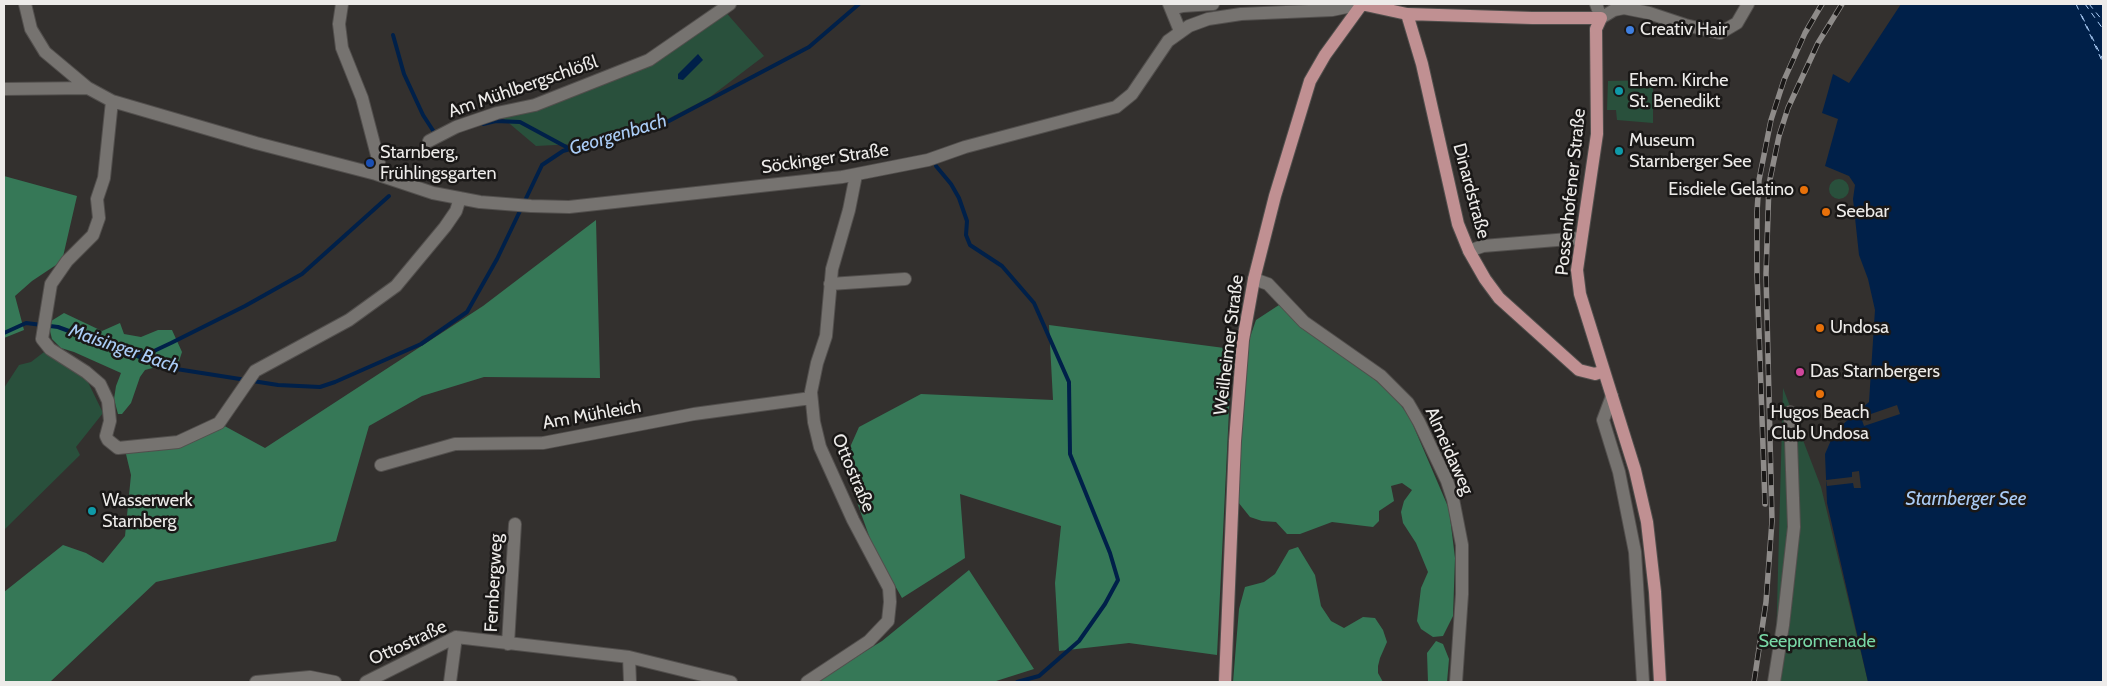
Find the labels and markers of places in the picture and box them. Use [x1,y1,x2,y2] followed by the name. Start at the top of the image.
[1640,19,1728,41] place label: Creativ Hair
[1624,24,1636,36] marker: Creativ Hair
[1629,70,1729,112] place label: Ehem. Kirche St. Benedikt
[1613,85,1625,97] marker: Ehem. Kirche St. Benedikt
[1629,130,1751,172] place label: Museum Starnberger See
[380,142,497,184] place label: Starnberg, Frühlingsgarten
[1613,145,1625,157] marker: Museum Starnberger See
[364,157,376,169] marker: Starnberg, Frühlingsgarten
[1668,179,1794,201] place label: Eisdiele Gelatino
[1798,184,1810,196] marker: Eisdiele Gelatino
[1836,201,1889,223] place label: Seebar
[1820,206,1832,218] marker: Seebar
[1830,317,1889,339] place label: Undosa
[1814,322,1826,334] marker: Undosa
[1810,361,1940,383] place label: Das Starnbergers
[1794,366,1806,378] marker: Das Starnbergers
[1814,388,1826,400] marker: Hugos Beach Club Undosa
[1771,402,1869,444] place label: Hugos Beach Club Undosa
[102,490,193,532] place label: Wasserwerk Starnberg
[86,505,98,517] marker: Wasserwerk Starnberg

